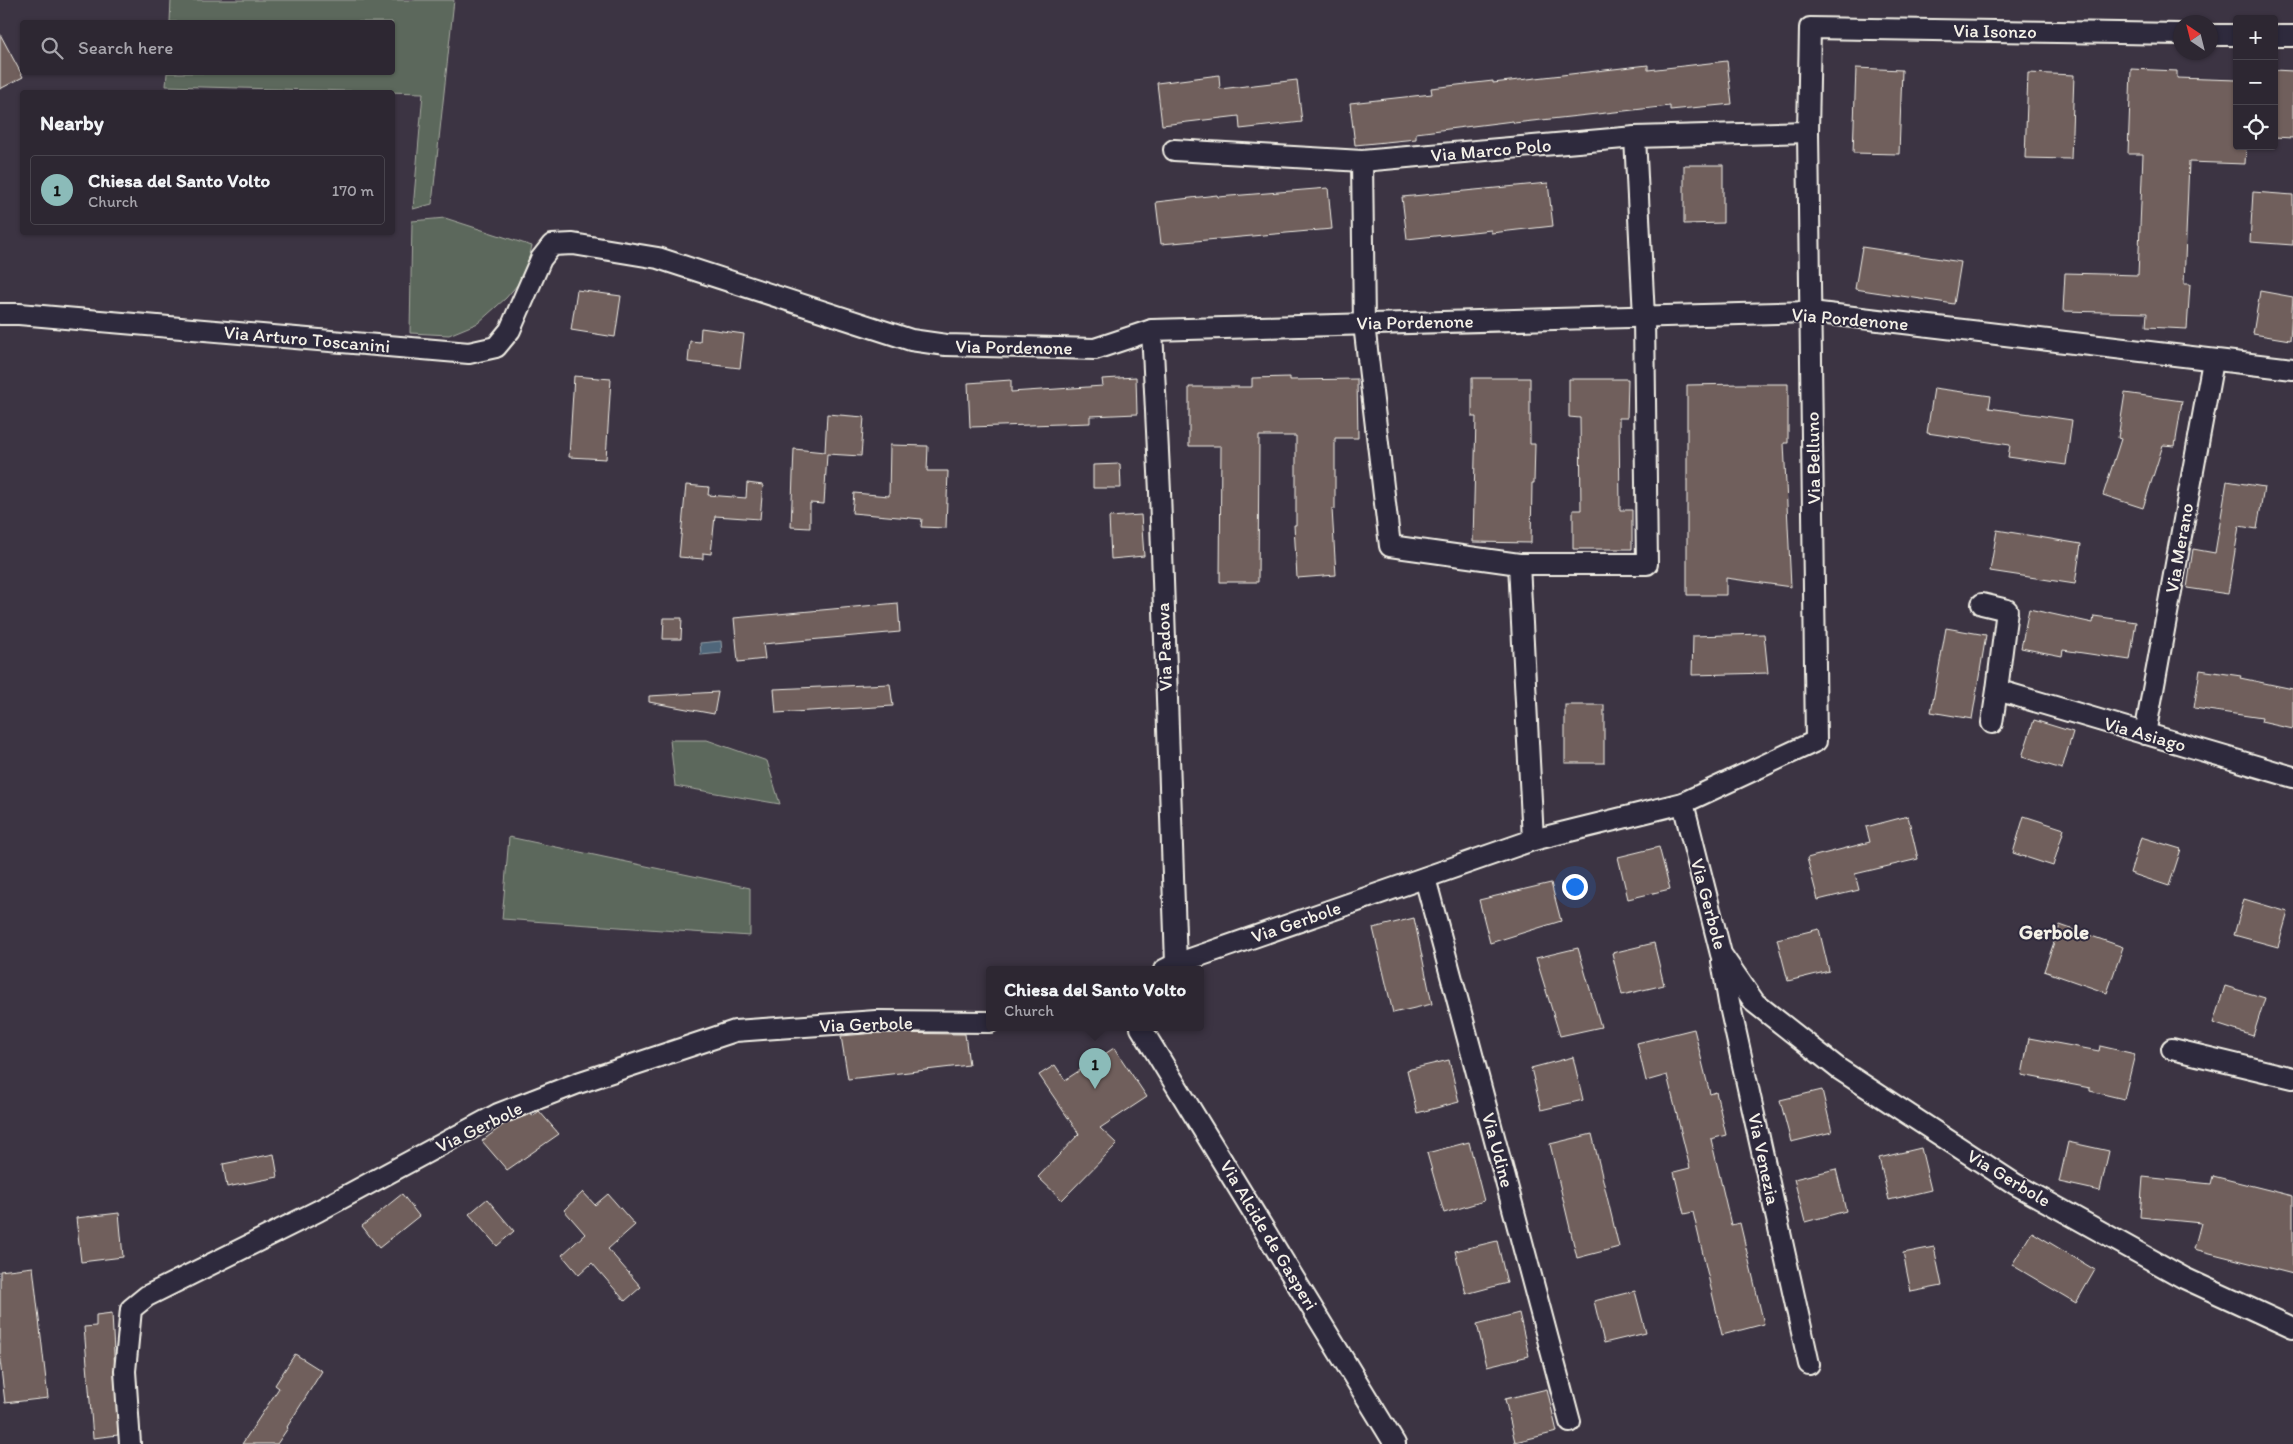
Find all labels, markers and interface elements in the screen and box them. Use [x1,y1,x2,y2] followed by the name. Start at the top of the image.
[2173,15,2218,60] north arrow
[2233,15,2278,150] map controls
[2233,15,2278,60] button: +
[1953,19,2037,43] street label: Via Isonzo
[20,20,395,75] search box
[38,34,66,62] icon: search
[78,36,173,59] text: Search here
[2233,60,2278,105] button: −
[2233,105,2278,150] button: locate
[40,110,104,135] text: Nearby
[1430,133,1552,167] street label: Via Marco Polo
[88,169,270,192] text: Chiesa del Santo Volto
[53,181,61,200] text: 1
[332,181,374,200] text: 170 m
[88,192,138,211] text: Church
[1791,302,1909,336] street label: Via Pordenone
[1356,309,1474,335] street label: Via Pordenone
[223,320,391,358] street label: Via Arturo Toscanini
[955,334,1073,360] street label: Via Pordenone
[1801,412,1825,504] street label: Via Belluno
[2160,501,2198,595] street label: Via Merano
[1151,602,1177,692] street label: Via Padova
[2101,711,2189,757] street label: Via Asiago
[1686,856,1732,952] street label: Via Gerbole
[1562,874,1588,900] your location
[1248,896,1344,948] street label: Via Gerbole
[2019,919,2089,944] district label: Gerbole
[986,966,1204,1031] popup
[1004,978,1186,1001] text: Chiesa del Santo Volto
[1004,1001,1054,1020] text: Church
[819,1011,913,1037] street label: Via Gerbole
[1079,1048,1111,1089] pin: 1
[432,1096,526,1158] street label: Via Gerbole
[1477,1110,1519,1190] street label: Via Udine
[1743,1111,1785,1207] street label: Via Venezia
[1963,1144,2055,1212] street label: Via Gerbole
[1215,1156,1323,1314] street label: Via Alcide de Gasperi

